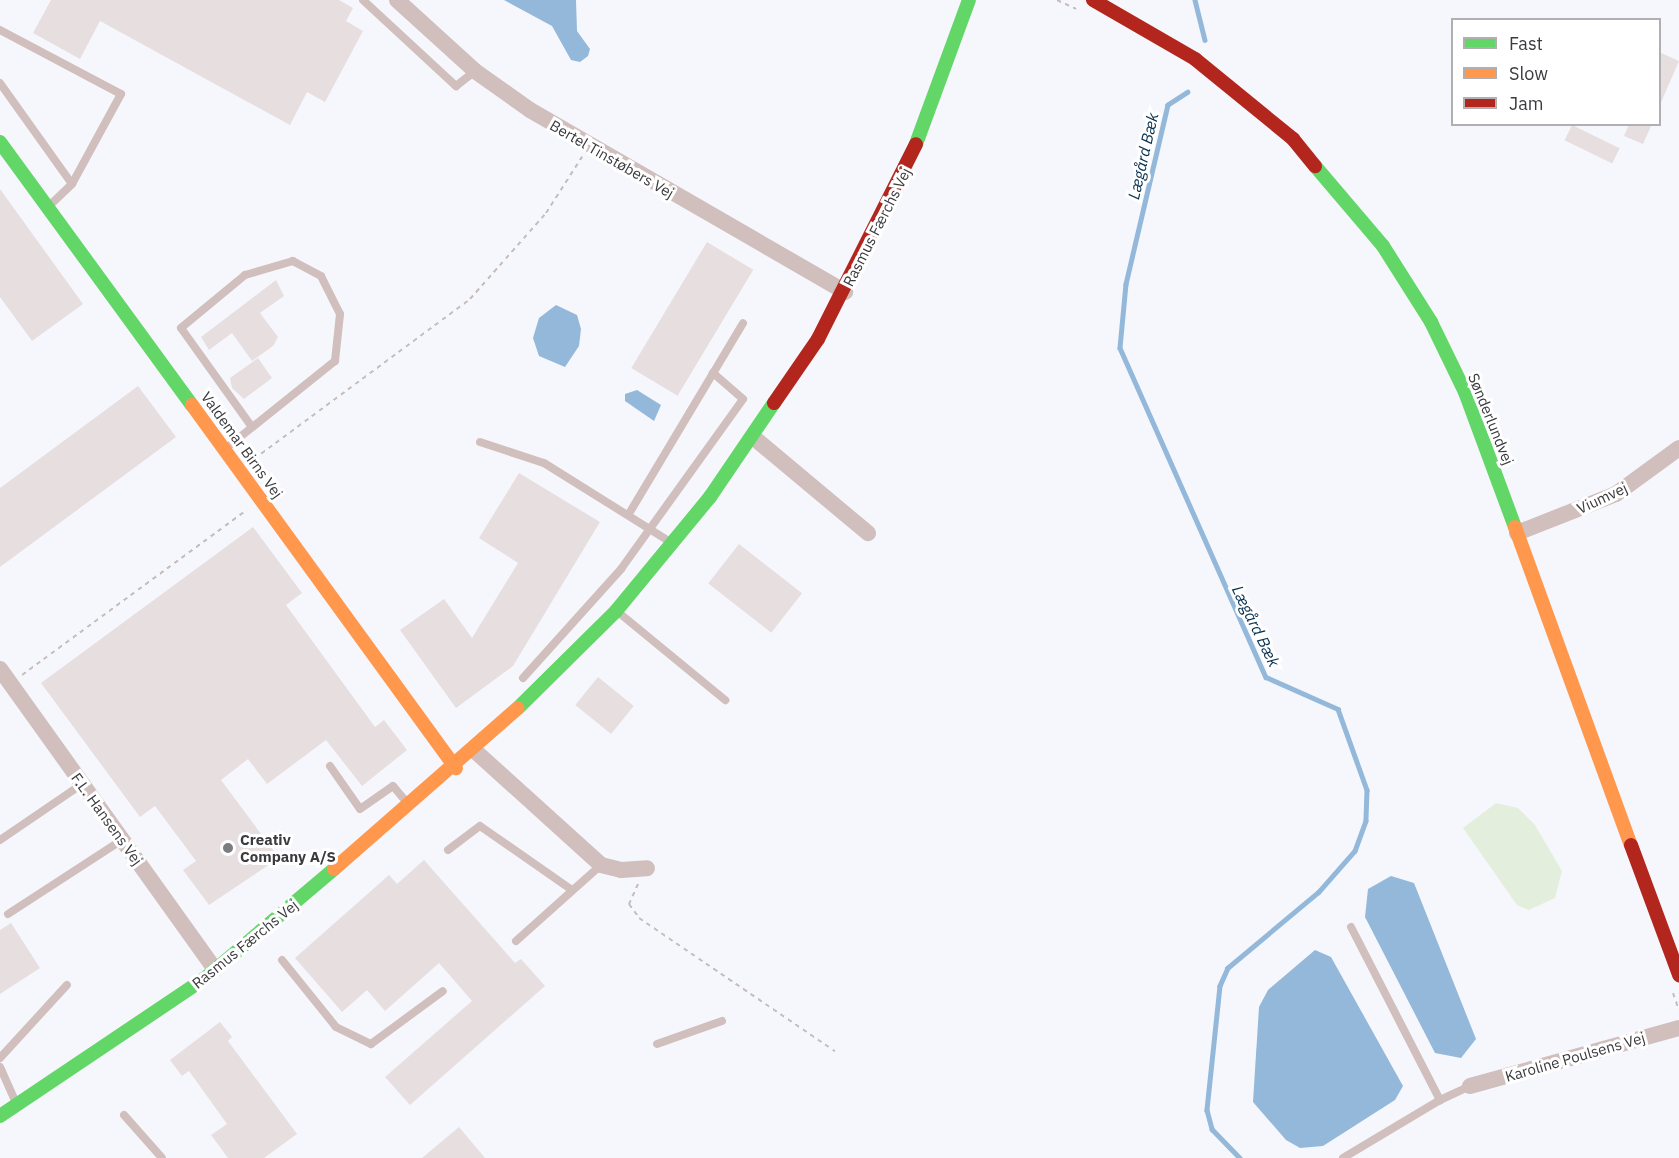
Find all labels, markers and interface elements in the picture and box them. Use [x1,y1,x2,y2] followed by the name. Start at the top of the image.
[1451,18,1661,126] legend
[1509,32,1543,55] text: Fast
[1509,62,1548,85] text: Slow
[1509,92,1544,115] text: Jam
[1124,111,1162,201] water label: Lægård Bæk
[547,116,677,202] street label: Bertel Tinstøbers Vej
[839,165,915,289] street label: Rasmus Færchs Vej
[1464,371,1518,467] street label: Sønderlundvej
[197,388,287,502] street label: Valdemar Birns Vej
[1574,479,1630,517] street label: Viumvej
[1228,582,1284,670] water label: Lægård Bæk
[68,769,146,869] street label: F.L. Hansens Vej
[240,830,336,865] place label: Creativ Company A/S
[221,841,235,855] marker: Creativ Company A/S
[188,896,302,992] street label: Rasmus Færchs Vej
[1503,1028,1647,1086] street label: Karoline Poulsens Vej

